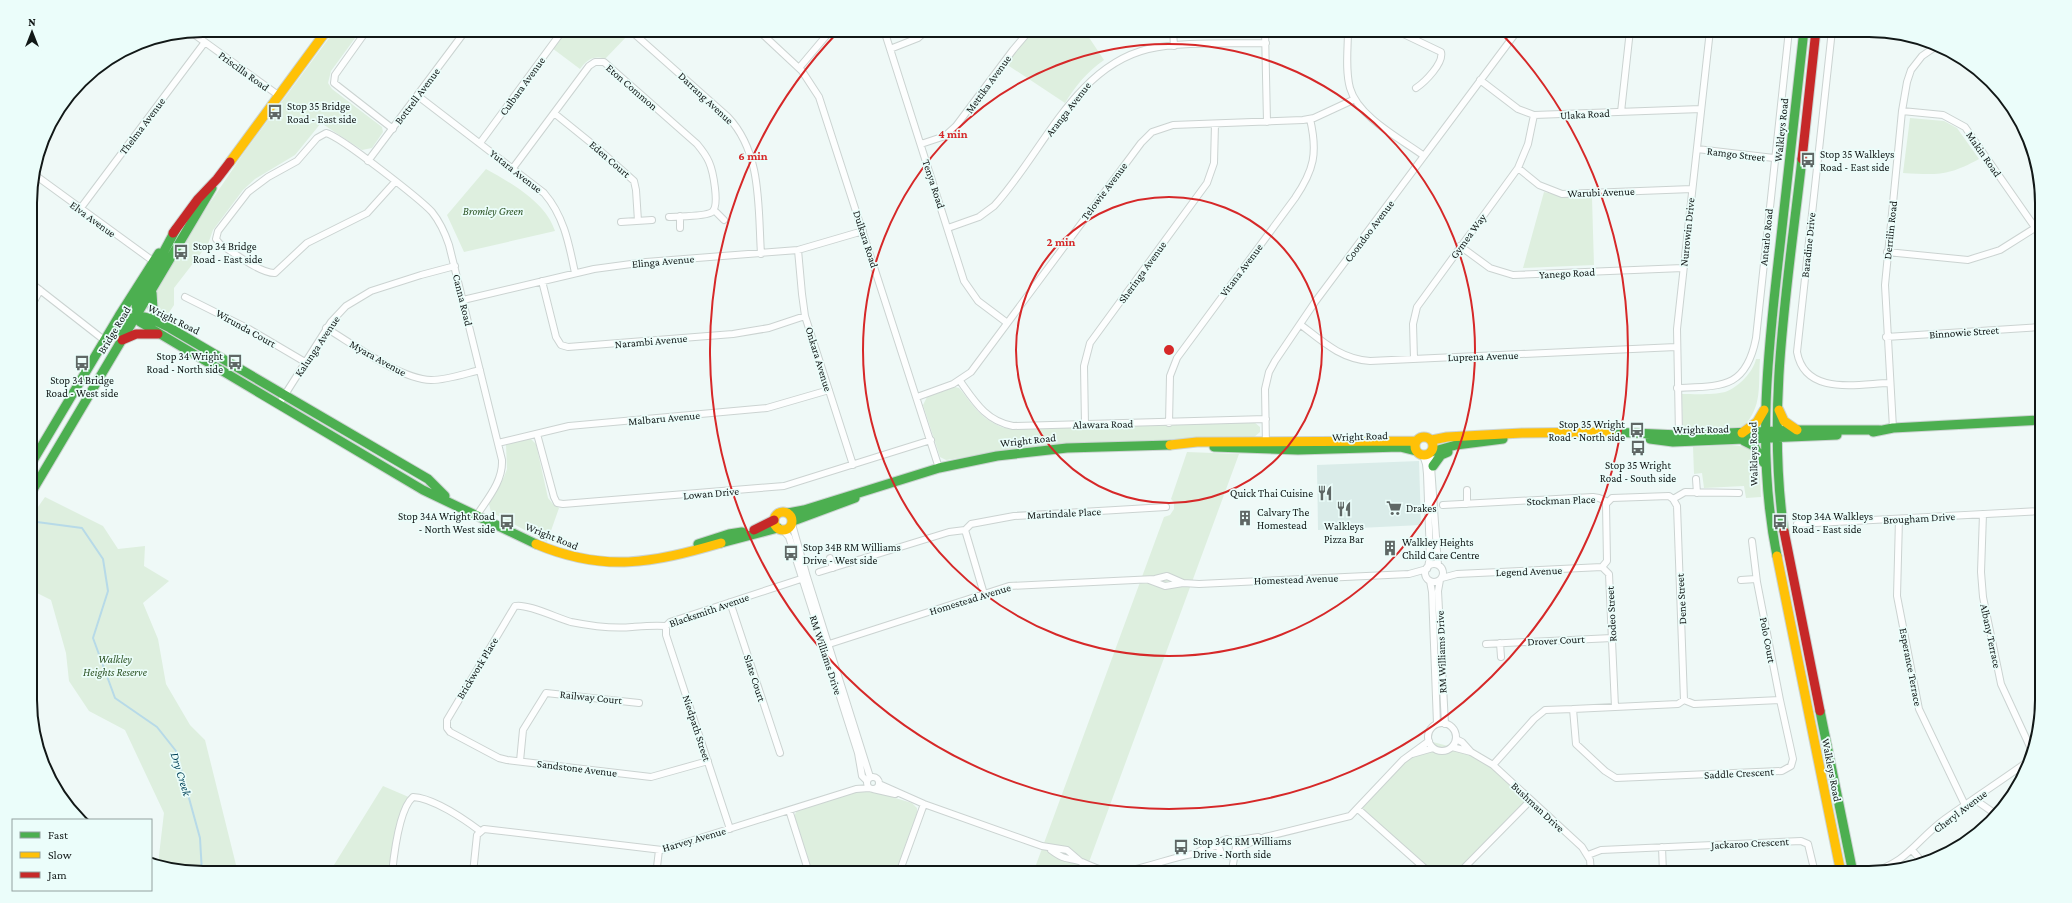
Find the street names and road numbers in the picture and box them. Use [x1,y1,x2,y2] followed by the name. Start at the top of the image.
[216,49,272,93] street label: Priscilla Road
[963,52,1013,115] street label: Mettika Avenue
[497,54,547,118] street label: Culbara Avenue
[604,62,660,113] street label: Eton Common
[392,65,442,127] street label: Bottrell Avenue
[675,69,736,127] street label: Darrang Avenue
[1043,79,1094,139] street label: Aranga Avenue
[117,95,167,157] street label: Thelma Avenue
[1772,97,1791,163] street label: Walkleys Road
[1560,107,1610,121] street label: Ulaka Road
[1964,129,2004,179] street label: Makin Road
[587,138,633,180] street label: Eden Court
[1706,144,1766,165] street label: Ramgo Street
[487,147,545,195] street label: Yutara Avenue
[920,158,948,210] street label: Tenya Road
[1078,160,1130,222] street label: Telowie Avenue
[1567,185,1635,199] street label: Warubi Avenue
[1677,197,1697,267] street label: Nurrowin Drive
[68,198,118,240] street label: Elva Avenue
[1342,198,1396,264] street label: Coondoo Avenue
[1881,200,1899,260] street label: Derrilin Road
[1757,208,1775,266] street label: Antarlo Road
[851,209,881,269] street label: Dulkara Road
[1448,211,1490,261] street label: Gymea Way
[1799,212,1817,278] street label: Baradine Drive
[1116,239,1169,306] street label: Sheringa Avenue
[1217,241,1265,299] street label: Vitana Avenue
[631,252,695,271] street label: Elinga Avenue
[1539,266,1596,281] street label: Yanego Road
[451,273,475,327] street label: Canna Road
[146,301,202,338] street label: Wright Road
[95,304,134,356] street label: Bridge Road
[214,307,278,350] street label: Wirunda Court
[292,313,343,379] street label: Kalunga Avenue
[1929,324,2000,340] street label: Binnowie Street
[803,325,835,393] street label: Onkara Avenue
[614,332,688,350] street label: Narambi Avenue
[347,338,408,379] street label: Myara Avenue
[1447,349,1519,364] street label: Luprena Avenue
[628,409,701,427] street label: Malbaru Avenue
[1073,417,1134,431] street label: Alawara Road
[1746,422,1761,486] street label: Walkleys Road
[1673,423,1729,436] street label: Wright Road
[1332,429,1388,444] street label: Wright Road
[1000,431,1057,450] street label: Wright Road
[683,485,740,501] street label: Lowan Drive
[1526,493,1596,507] street label: Stockman Place
[1027,505,1101,521] street label: Martindale Place
[1883,510,1956,527] street label: Brougham Drive
[523,520,580,553] street label: Wright Road
[1496,564,1563,579] street label: Legend Avenue
[1254,572,1339,586] street label: Homestead Avenue
[1674,573,1688,625] street label: Dene Street
[928,581,1012,617] street label: Homestead Avenue
[1604,586,1618,642] street label: Rodeo Street
[667,591,751,629] street label: Blacksmith Avenue
[1977,603,2004,670] street label: Albany Terrace
[1434,610,1448,694] street label: RM Williams Drive
[807,614,845,696] street label: RM Williams Drive
[1758,616,1778,664] street label: Polo Court
[1897,627,1924,707] street label: Esperance Terrace
[1527,632,1585,647] street label: Drover Court
[454,635,500,701] street label: Brickwork Place
[742,653,768,703] street label: Slate Court
[559,688,623,707] street label: Railway Court
[680,693,713,763] street label: Niedpath Street
[1819,737,1844,803] street label: Walkleys Road
[536,757,618,779] street label: Sandstone Avenue
[1704,765,1775,781] street label: Saddle Crescent
[1509,779,1567,835] street label: Bushman Drive
[1931,787,1990,836] street label: Cheryl Avenue
[661,824,728,855] street label: Harvey Avenue
[1710,835,1790,852] street label: Jackaroo Crescent

